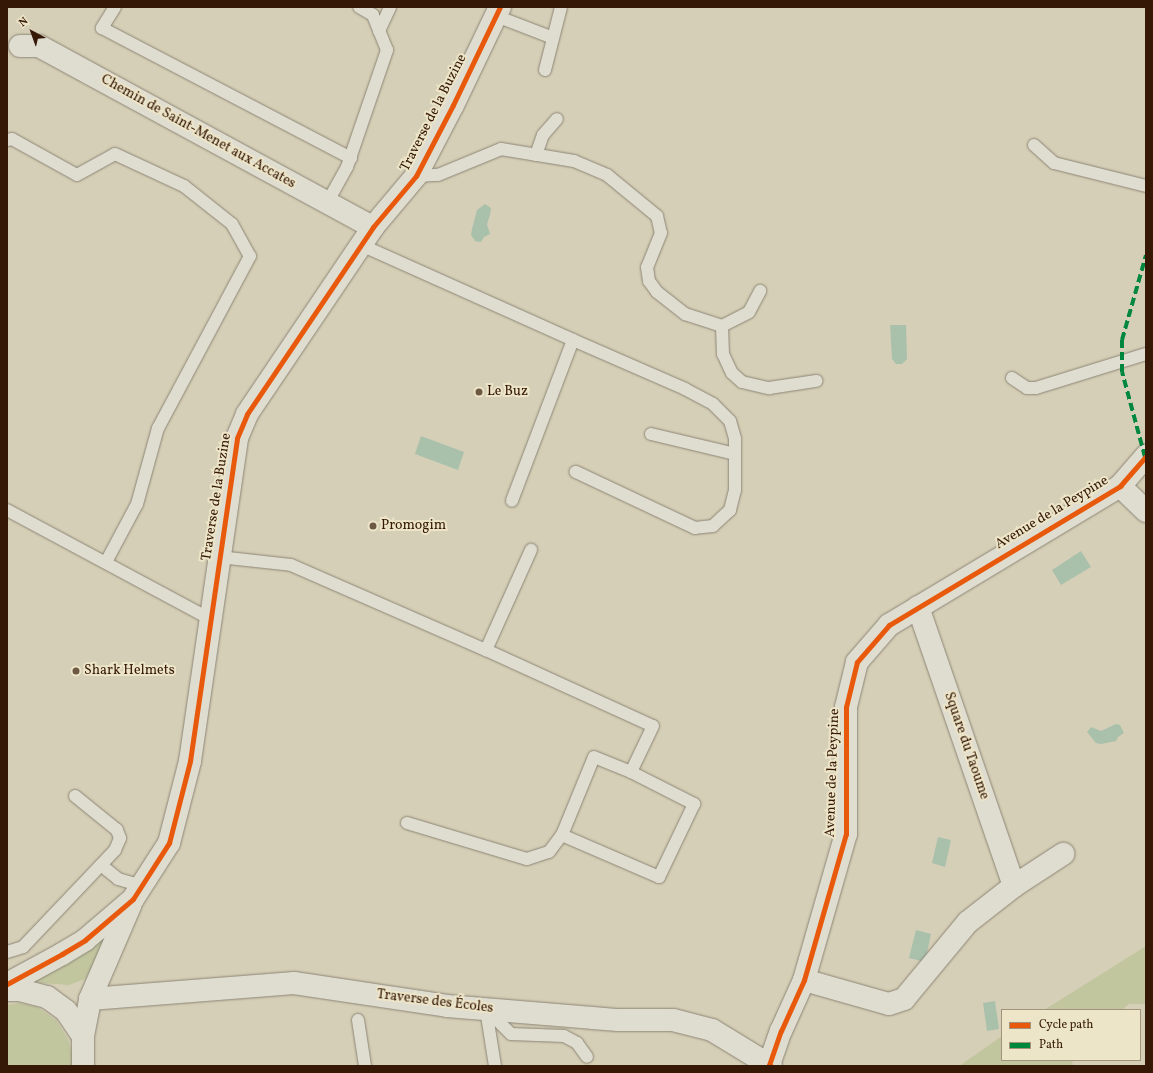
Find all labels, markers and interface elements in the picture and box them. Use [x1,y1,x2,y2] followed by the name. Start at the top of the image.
[12,12,52,52] north arrow
[16,14,32,31] text: N
[397,52,471,174] street label: Traverse de la Buzine
[98,71,298,193] street label: Chemin de Saint-Menet aux Accates
[487,384,528,400] place label: Le Buz
[474,387,484,397] marker: Le Buz
[199,432,235,562] street label: Traverse de la Buzine
[992,473,1112,553] street label: Avenue de la Peypine
[381,518,446,534] place label: Promogim
[368,521,378,531] marker: Promogim
[84,663,175,679] place label: Shark Helmets
[71,666,81,676] marker: Shark Helmets
[940,690,992,802] street label: Square du Taoume
[822,708,844,838] street label: Avenue de la Peypine
[376,987,494,1017] street label: Traverse des Écoles
[1001,1009,1141,1061] legend
[1039,1017,1094,1033] text: Cycle path
[1039,1037,1063,1053] text: Path

